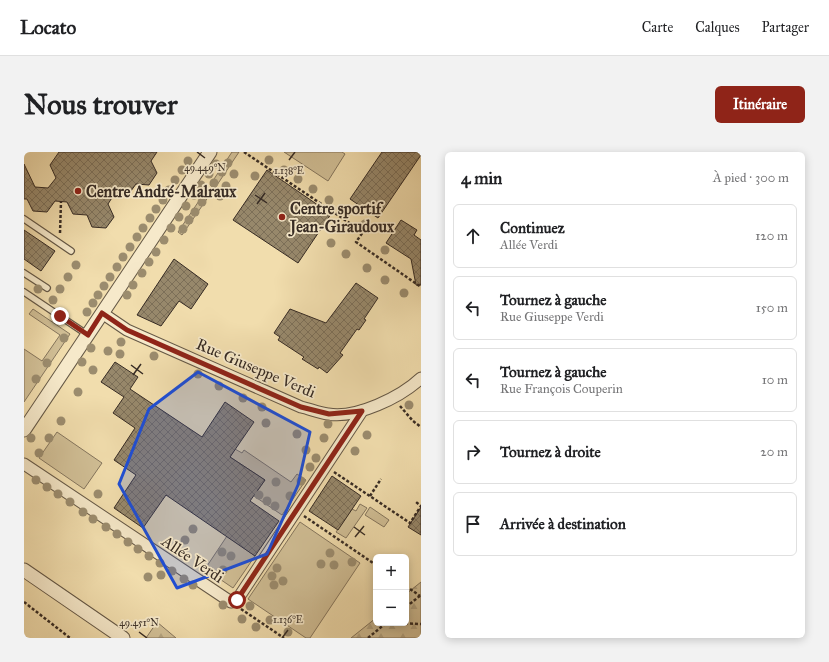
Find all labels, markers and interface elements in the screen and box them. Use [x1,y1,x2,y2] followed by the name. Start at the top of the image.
[20,16,76,39] text: Locato
[642,19,673,36] text: Carte
[695,19,740,36] text: Calques
[762,19,809,36] text: Partager
[715,86,805,123] button: Itinéraire
[24,87,177,122] text: Nous trouver
[184,162,226,174] text: 49.449°N
[274,165,304,177] text: 1.138°E
[461,168,502,189] text: 4 min
[713,170,789,186] text: À pied · 300 m
[86,182,237,201] place label: Centre André-Malraux
[73,186,83,196] marker: Centre André-Malraux
[288,199,395,237] place label: Centre sportif Jean-Giraudoux
[277,212,287,222] marker: Centre sportif Jean-Giraudoux
[500,219,565,237] text: Continuez
[462,225,484,247] icon: ahead
[755,228,788,244] text: 120 m
[500,237,558,253] text: Allée Verdi
[500,291,607,309] text: Tournez à gauche
[462,297,484,319] icon: left
[756,300,788,316] text: 150 m
[51,307,69,325] route end
[500,309,604,325] text: Rue Giuseppe Verdi
[193,334,319,402] street label: Rue Giuseppe Verdi
[500,363,607,381] text: Tournez à gauche
[462,369,484,391] icon: left
[762,372,788,388] text: 10 m
[500,381,623,397] text: Rue François Couperin
[462,441,484,463] icon: right
[500,443,601,461] text: Tournez à droite
[760,444,788,460] text: 20 m
[462,513,484,535] icon: arrive
[500,515,626,533] text: Arrivée à destination
[157,531,228,587] street label: Allée Verdi
[373,554,409,626] map controls
[373,554,409,590] button: +
[373,590,409,626] button: −
[228,591,246,609] route start
[273,614,303,626] text: 1.136°E
[119,617,159,629] text: 49.451°N

